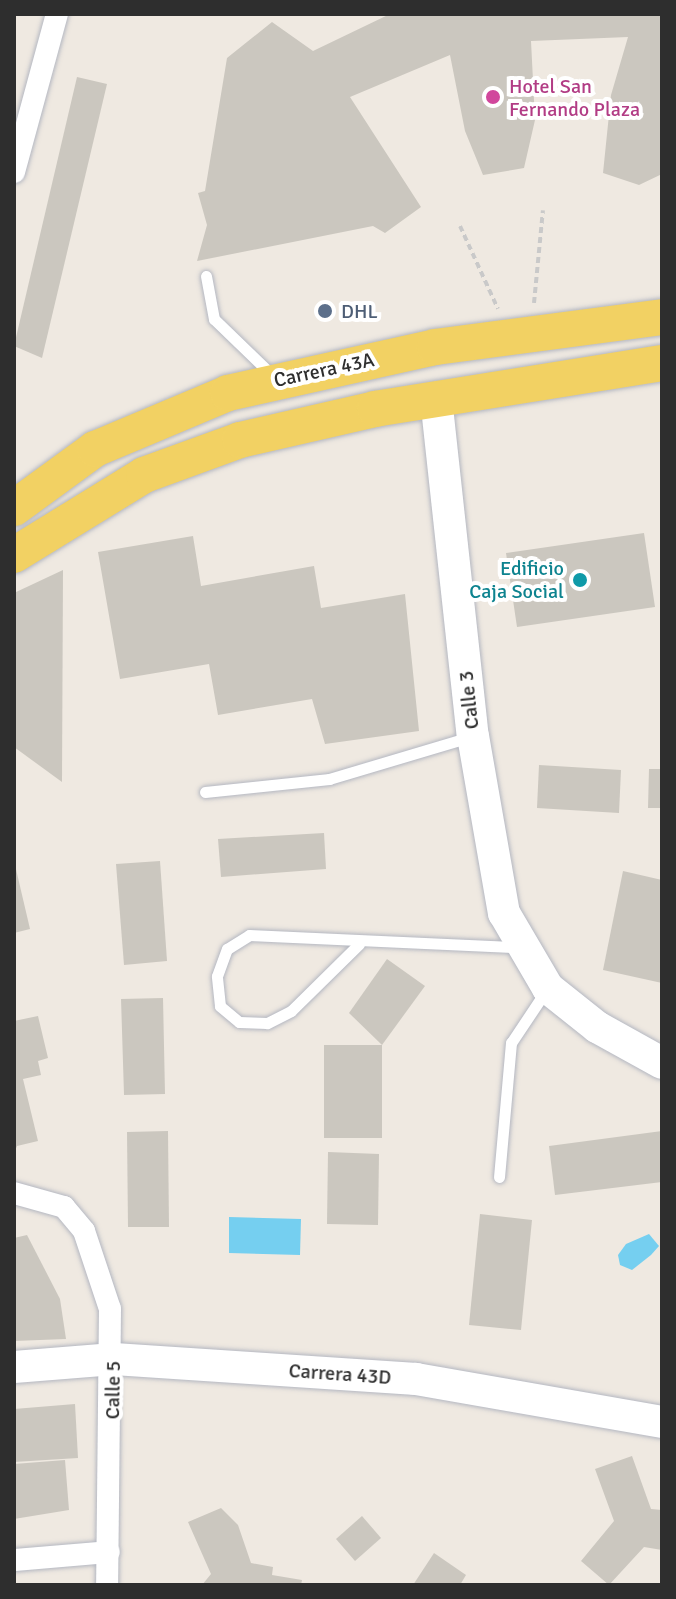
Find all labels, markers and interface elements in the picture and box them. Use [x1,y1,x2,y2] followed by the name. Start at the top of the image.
[509,74,640,121] place label: Hotel San Fernando Plaza
[484,88,502,106] marker: Hotel San Fernando Plaza
[341,299,378,323] place label: DHL
[316,302,334,320] marker: DHL
[272,348,376,392] street label: Carrera 43A
[469,556,564,603] place label: Edificio Caja Social
[571,571,589,589] marker: Edificio Caja Social
[454,670,484,730] street label: Calle 3
[288,1358,392,1390] street label: Carrera 43D
[100,1360,126,1420] street label: Calle 5

